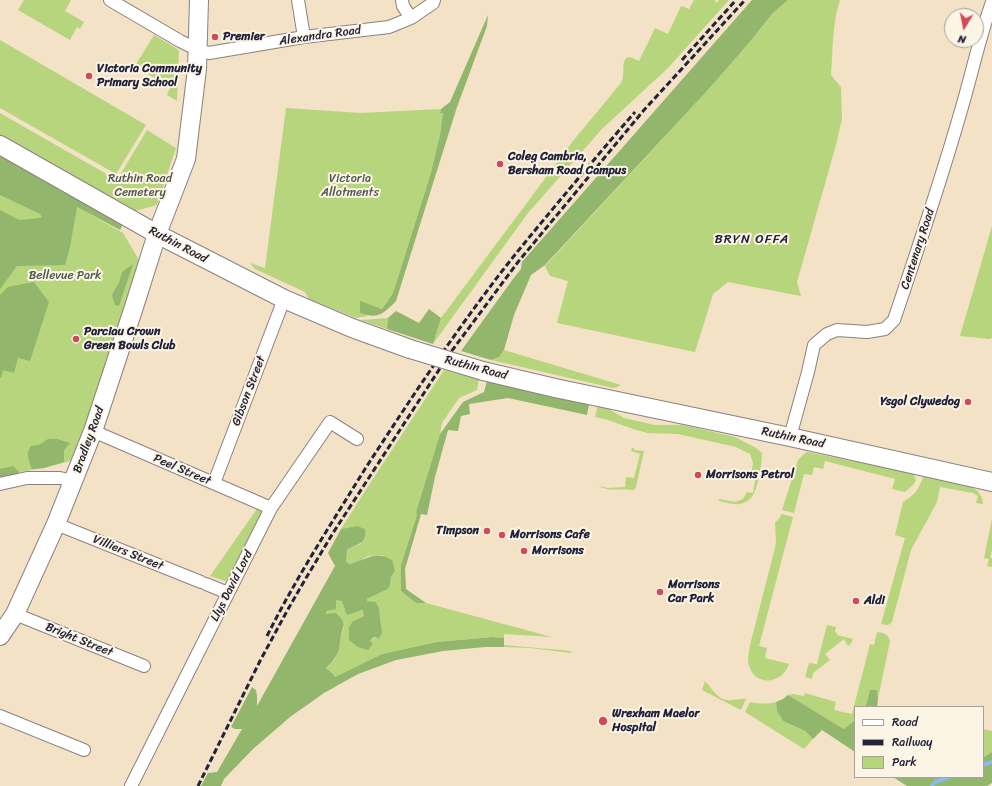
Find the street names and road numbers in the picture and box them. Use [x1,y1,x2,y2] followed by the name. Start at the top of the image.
[278,23,362,49] street label: Alexandra Road
[898,207,938,291] street label: Centenary Road
[146,224,210,266] street label: Ruthin Road
[443,353,509,383] street label: Ruthin Road
[229,354,269,428] street label: Gibson Street
[70,405,108,475] street label: Bradley Road
[760,424,826,452] street label: Ruthin Road
[151,451,213,489] street label: Peel Street
[91,532,165,574] street label: Villiers Street
[208,548,256,624] street label: Llys David Lord
[43,620,115,660] street label: Bright Street

